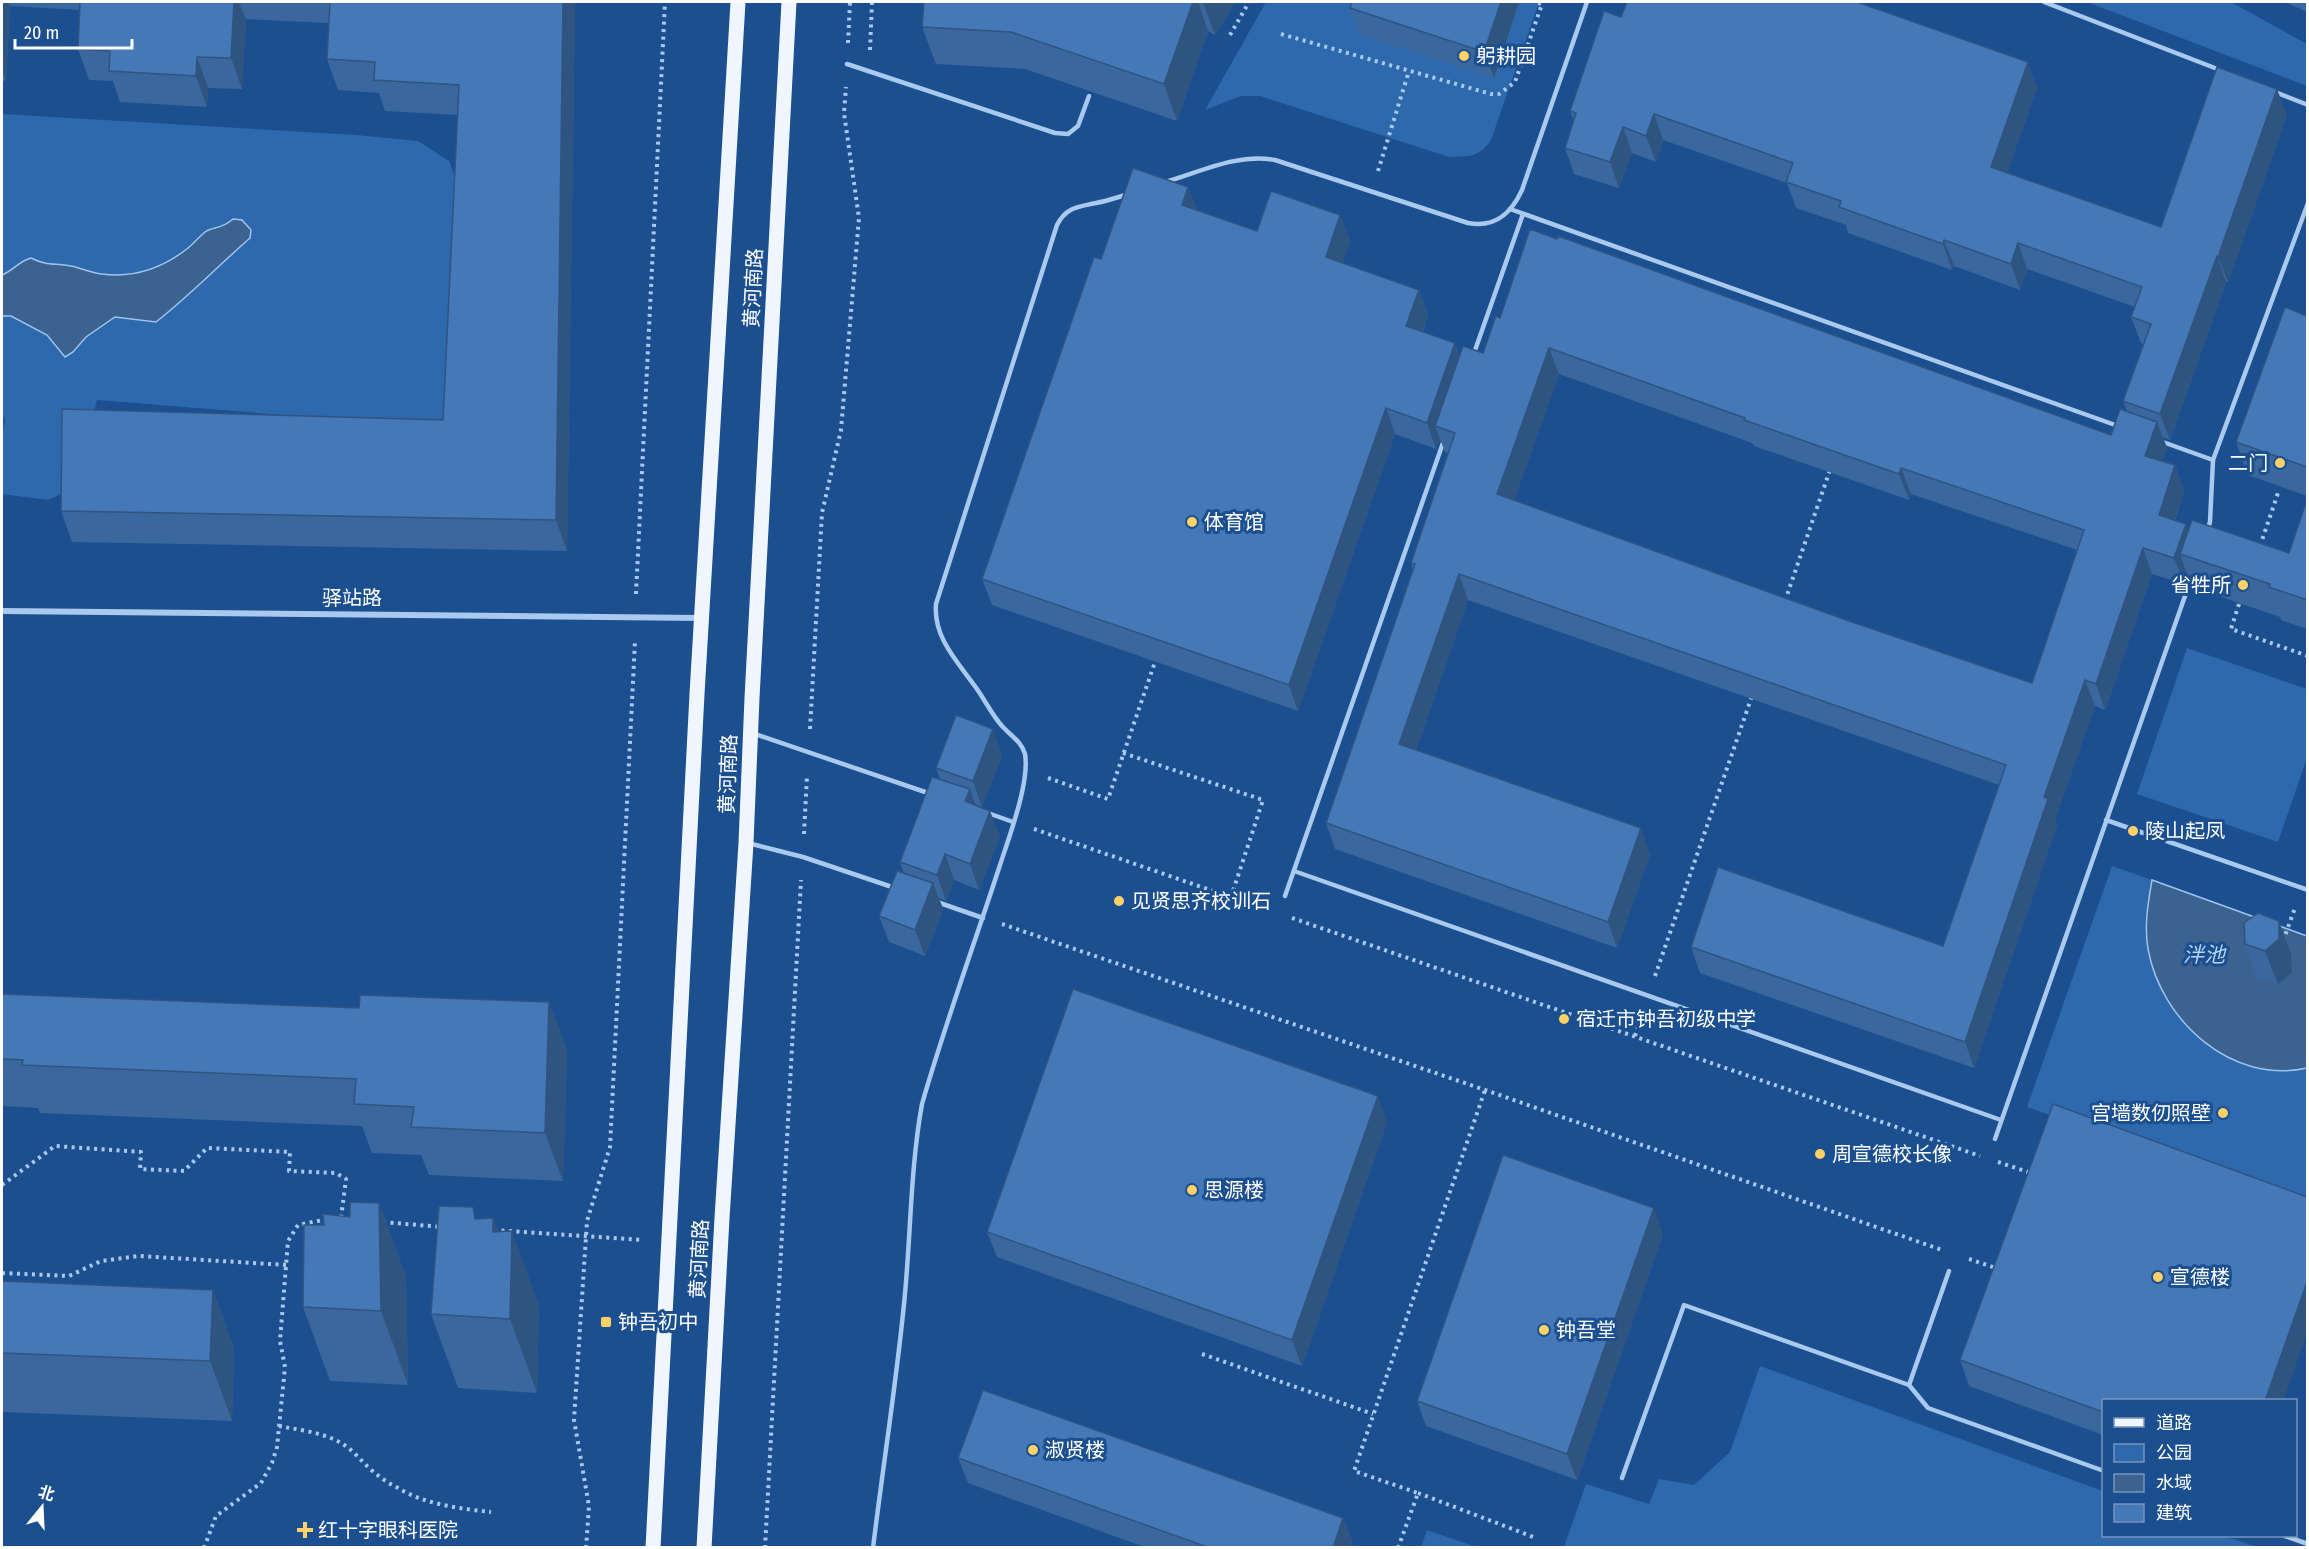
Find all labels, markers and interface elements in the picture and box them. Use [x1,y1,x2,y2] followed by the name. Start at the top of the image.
[15,12,132,50] scale bar
[24,22,59,44] text: 20 m
[1476,44,1536,68] place label: 躬耕园
[1457,49,1471,63] marker: 躬耕园
[739,247,767,329] street label: 黄河南路
[2228,451,2268,475] place label: 二门
[2273,456,2287,470] marker: 二门
[1204,510,1264,534] place label: 体育馆
[1185,515,1199,529] marker: 体育馆
[2171,573,2231,597] place label: 省牲所
[2236,578,2250,592] marker: 省牲所
[322,586,382,610] street label: 驿站路
[715,734,741,814] street label: 黄河南路
[2145,819,2225,843] place label: 陵山起凤
[2126,824,2140,838] marker: 陵山起凤
[1131,889,1271,913] place label: 见贤思齐校训石
[1112,894,1126,908] marker: 见贤思齐校训石
[2183,942,2227,968] water label: 泮池
[1576,1007,1756,1031] place label: 宿迁市钟吾初级中学
[1557,1012,1571,1026] marker: 宿迁市钟吾初级中学
[2091,1101,2211,1125] place label: 宫墙数仞照壁
[2216,1106,2230,1120] marker: 宫墙数仞照壁
[1832,1142,1952,1166] place label: 周宣德校长像
[1813,1147,1827,1161] marker: 周宣德校长像
[1204,1178,1264,1202] place label: 思源楼
[1185,1183,1199,1197] marker: 思源楼
[685,1218,713,1300] street label: 黄河南路
[2170,1265,2230,1289] place label: 宣德楼
[2151,1270,2165,1284] marker: 宣德楼
[618,1310,698,1334] place label: 钟吾初中
[599,1315,613,1329] marker: 钟吾初中
[1556,1318,1616,1342] place label: 钟吾堂
[1537,1323,1551,1337] marker: 钟吾堂
[2102,1399,2297,1537] legend
[2156,1412,2192,1434] text: 道路
[1045,1438,1105,1462] place label: 淑贤楼
[2156,1442,2192,1464] text: 公园
[1026,1443,1040,1457] marker: 淑贤楼
[2156,1472,2192,1494] text: 水域
[12,1477,72,1537] north arrow
[36,1482,57,1505] text: 北
[2156,1502,2192,1524] text: 建筑
[318,1518,458,1542] place label: 红十字眼科医院
[296,1521,314,1539] marker: 红十字眼科医院

